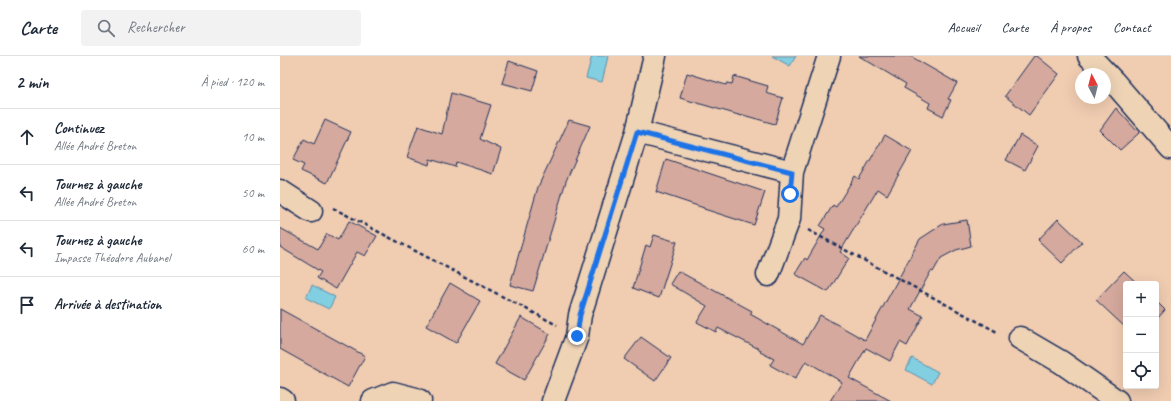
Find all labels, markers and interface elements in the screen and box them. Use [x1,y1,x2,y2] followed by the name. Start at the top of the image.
[81,10,361,46] search box
[20,16,57,40] text: Carte
[95,17,117,39] icon: search
[127,18,185,37] text: Rechercher
[948,19,979,36] text: Accueil
[1001,19,1028,36] text: Carte
[1050,19,1091,36] text: À propos
[1113,19,1151,36] text: Contact
[1075,68,1111,104] north arrow
[16,72,49,93] text: 2 min
[201,74,264,90] text: À pied · 120 m
[54,119,104,138] text: Continuez
[16,126,38,148] icon: ahead
[242,129,264,145] text: 10 m
[54,138,136,154] text: Allée André Breton
[54,175,141,194] text: Tournez à gauche
[16,182,38,204] icon: left
[242,185,264,201] text: 50 m
[781,185,799,203] route start
[54,194,136,210] text: Allée André Breton
[54,231,141,250] text: Tournez à gauche
[16,238,38,260] icon: left
[242,241,264,257] text: 60 m
[54,250,170,266] text: Impasse Théodore Aubanel
[1123,281,1159,389] map controls
[1123,281,1159,317] button: +
[16,294,38,316] icon: arrive
[54,295,162,314] text: Arrivée à destination
[1123,317,1159,353] button: −
[568,327,586,345] route end
[1123,353,1159,389] button: locate

